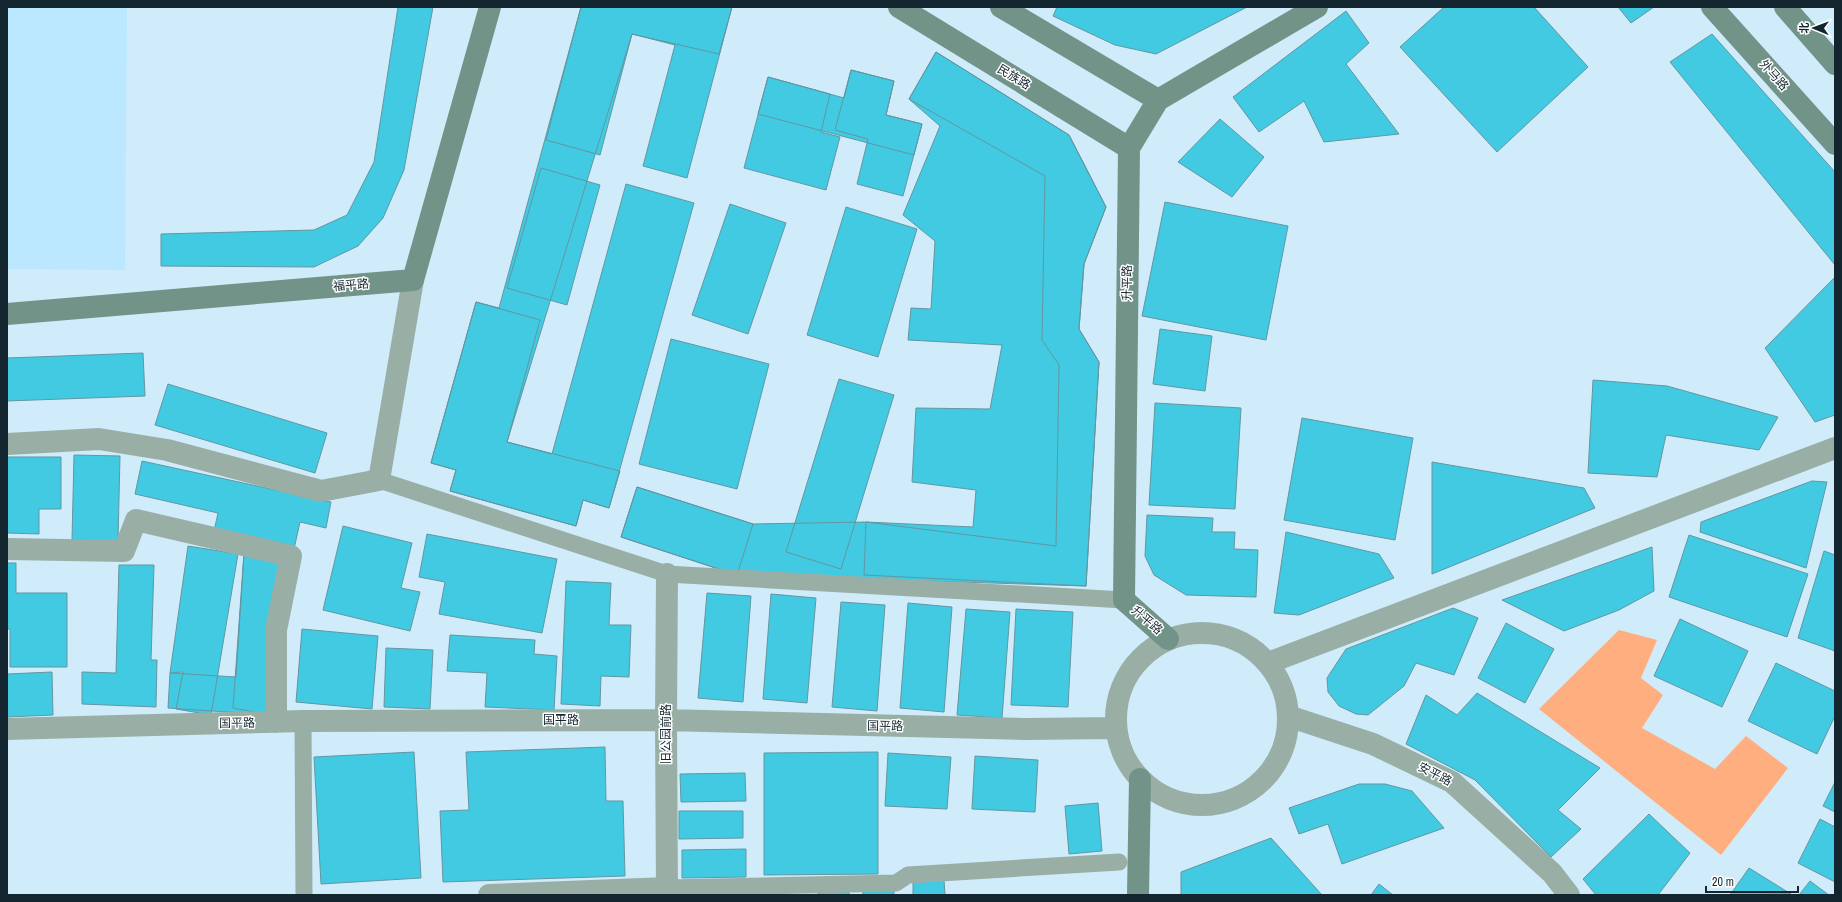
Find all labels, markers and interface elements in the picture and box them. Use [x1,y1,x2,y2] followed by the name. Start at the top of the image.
[1794,8,1834,48] north arrow
[1797,22,1811,33] text: 北
[1756,56,1792,94] street label: 外马路
[994,61,1034,93] street label: 民族路
[1119,265,1135,301] street label: 升平路
[332,275,370,295] street label: 福平路
[1128,602,1166,638] street label: 升平路
[658,704,674,764] street label: 旧公园前路
[543,712,579,728] street label: 国平路
[219,715,255,731] street label: 国平路
[867,718,903,734] street label: 国平路
[1415,759,1455,789] street label: 安平路
[1706,868,1798,894] scale bar
[1712,874,1734,890] text: 20 m

